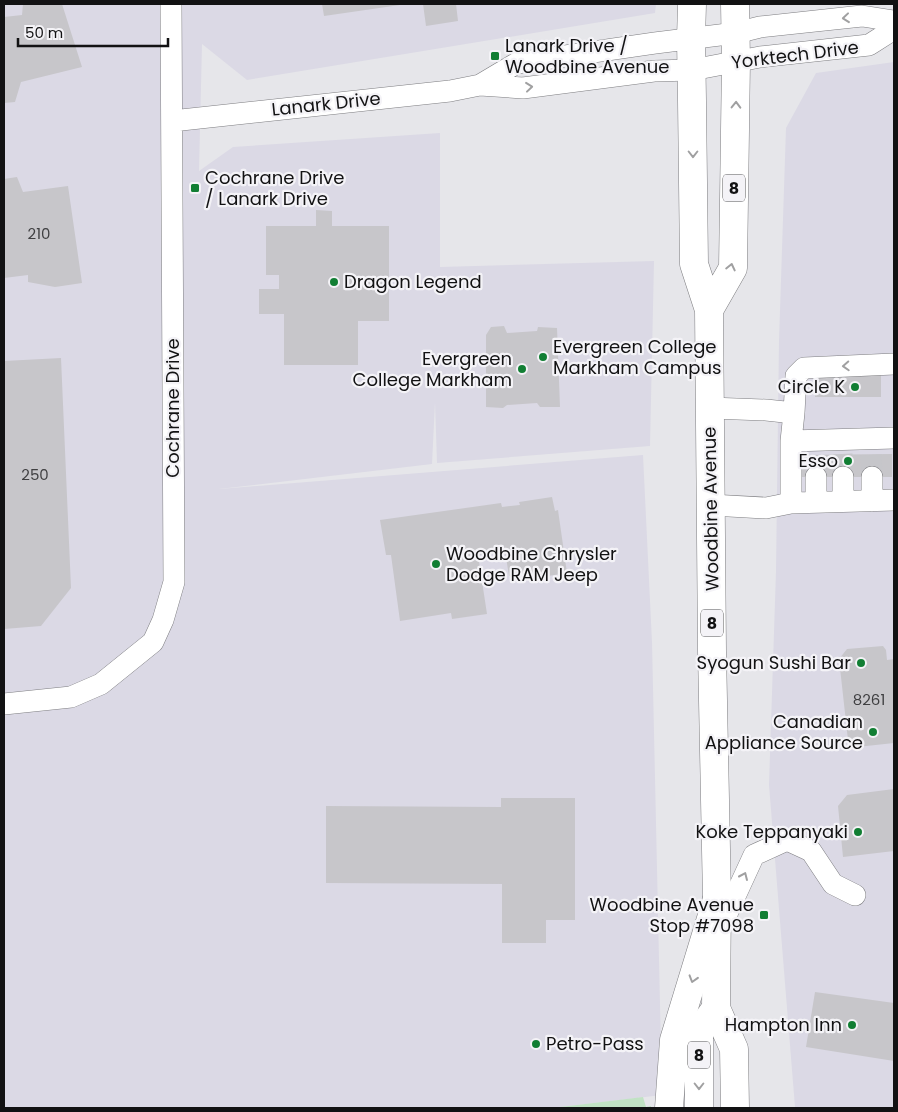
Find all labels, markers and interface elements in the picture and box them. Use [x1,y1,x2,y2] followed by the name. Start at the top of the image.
[842,12,850,23] one-way arrow
[18,15,168,47] scale bar
[25,22,63,43] text: 50 m
[505,33,669,79] place label: Lanark Drive / Woodbine Avenue
[730,34,860,75] street label: Yorktech Drive
[489,50,501,62] marker: Lanark Drive / Woodbine Avenue
[525,81,533,92] one-way arrow
[270,85,382,122] street label: Lanark Drive
[730,100,741,108] one-way arrow
[688,150,698,158] one-way arrow
[205,165,344,211] place label: Cochrane Drive / Lanark Drive
[723,174,745,202] road number: 8
[189,182,201,194] marker: Cochrane Drive / Lanark Drive
[28,223,50,244] house number: 210
[725,262,736,271] one-way arrow
[344,269,482,294] place label: Dragon Legend
[328,276,340,288] marker: Dragon Legend
[553,334,721,380] place label: Evergreen College Markham Campus
[160,338,185,478] street label: Cochrane Drive
[353,346,512,392] place label: Evergreen College Markham
[537,351,549,363] marker: Evergreen College Markham Campus
[841,361,849,371] one-way arrow
[516,363,528,375] marker: Evergreen College Markham
[778,374,845,399] place label: Circle K
[849,381,861,393] marker: Circle K
[697,427,724,591] street label: Woodbine Avenue
[798,448,838,473] place label: Esso
[842,455,854,467] marker: Esso
[21,464,49,485] house number: 250
[446,541,617,587] place label: Woodbine Chrysler Dodge RAM Jeep
[430,558,442,570] marker: Woodbine Chrysler Dodge RAM Jeep
[701,610,723,636] road number: 8
[697,650,851,675] place label: Syogun Sushi Bar
[855,657,867,669] marker: Syogun Sushi Bar
[853,689,885,710] house number: 8261
[705,709,863,755] place label: Canadian Appliance Source
[867,726,879,738] marker: Canadian Appliance Source
[696,819,848,844] place label: Koke Teppanyaki
[852,826,864,838] marker: Koke Teppanyaki
[738,872,749,881] one-way arrow
[590,892,754,938] place label: Woodbine Avenue Stop #7098
[758,909,770,921] marker: Woodbine Avenue Stop #7098
[689,974,699,983] one-way arrow
[725,1012,842,1037] place label: Hampton Inn
[846,1019,858,1031] marker: Hampton Inn
[546,1031,644,1056] place label: Petro-Pass
[530,1038,542,1050] marker: Petro-Pass
[688,1042,710,1068] road number: 8
[694,1082,704,1090] one-way arrow

